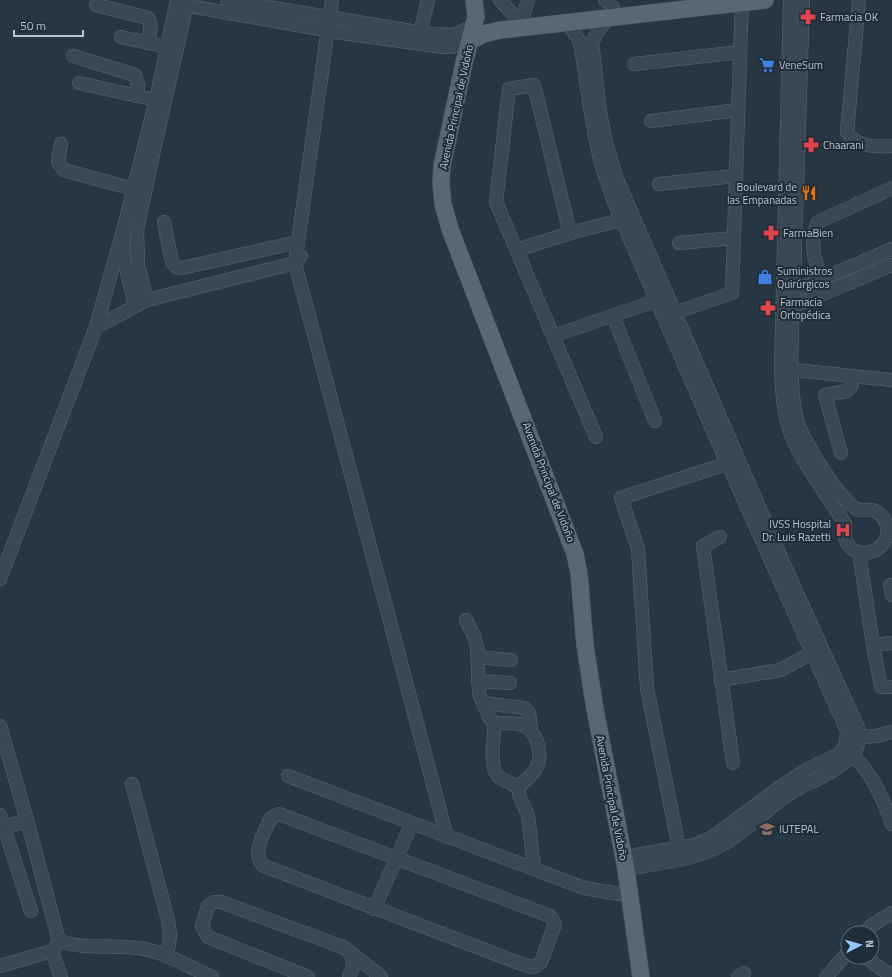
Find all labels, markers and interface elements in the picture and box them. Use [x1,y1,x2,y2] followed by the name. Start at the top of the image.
[799,8,817,26] pharmacy icon: Farmacia OK
[820,9,879,25] place label: Farmacia OK
[14,12,83,38] scale bar
[20,16,46,35] text: 50 m
[435,43,477,171] street label: Avenida Principal de Vidoño
[758,56,776,74] supermarket icon: VeneSum
[779,57,823,73] place label: VeneSum
[802,136,820,154] pharmacy icon: Chaarani
[823,137,864,153] place label: Chaarani
[727,179,797,208] place label: Boulevard de las Empanadas
[800,184,818,202] restaurant icon: Boulevard de las Empanadas
[762,224,780,242] pharmacy icon: FarmaBien
[783,225,833,241] place label: FarmaBien
[777,263,832,292] place label: Suministros Quirúrgicos
[756,268,774,286] shop icon: Suministros Quirúrgicos
[780,294,831,323] place label: Farmacia Ortopédica
[759,299,777,317] pharmacy icon: Farmacia Ortopédica
[519,420,579,544] street label: Avenida Principal de Vidoño
[762,516,831,545] place label: IVSS Hospital Dr. Luis Razetti
[834,521,852,539] hospital icon: IVSS Hospital Dr. Luis Razetti
[592,734,632,862] street label: Avenida Principal de Vidoño
[758,820,776,838] school or university icon: IUTEPAL
[779,821,819,837] place label: IUTEPAL
[840,925,880,965] north arrow
[862,939,878,949] text: N

